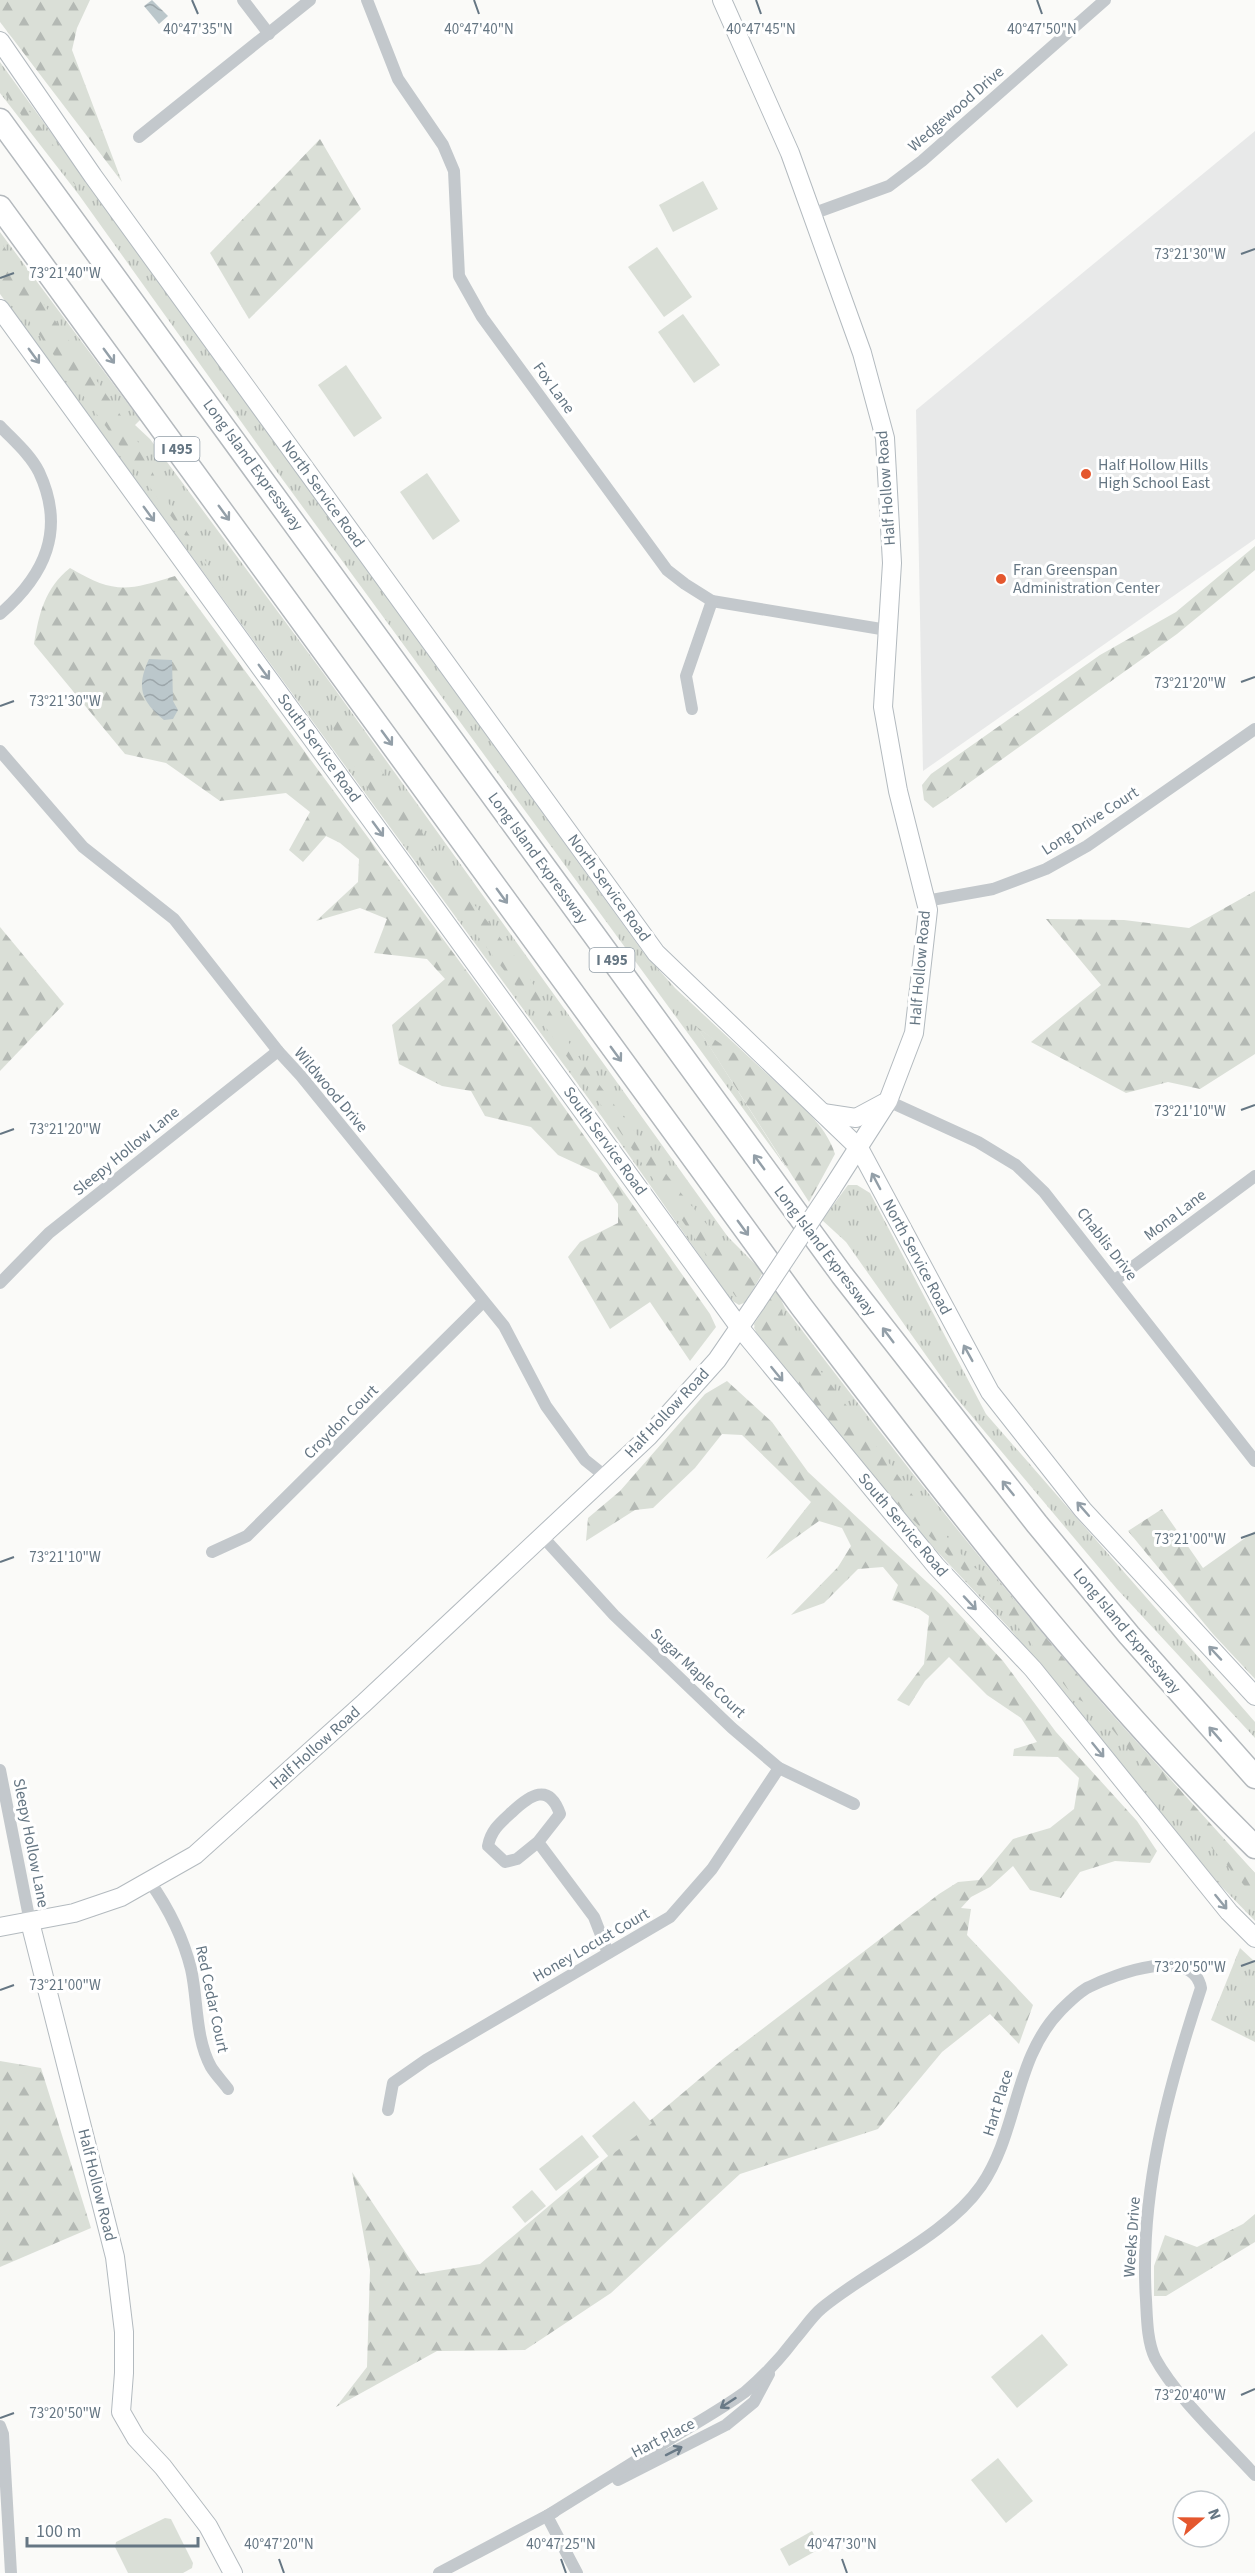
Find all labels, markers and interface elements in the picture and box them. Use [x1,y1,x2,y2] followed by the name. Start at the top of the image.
[163,19,233,40] text: 40°47'35"N
[444,19,514,40] text: 40°47'40"N
[726,19,796,40] text: 40°47'45"N
[1007,19,1077,40] text: 40°47'50"N
[903,61,1009,157] street label: Wedgewood Drive
[1154,244,1226,265] text: 73°21'30"W
[29,263,101,284] text: 73°21'40"W
[103,347,115,363] one-way arrow
[28,348,41,364] one-way arrow
[528,358,580,418] street label: Fox Lane
[198,395,309,536] street label: Long Island Expressway
[871,430,901,546] street label: Half Hollow Road
[276,436,370,552] street label: North Service Road
[154,437,200,461] road number: I 495
[1098,454,1210,494] place label: Half Hollow Hills High School East
[1079,467,1093,481] marker: Half Hollow Hills High School East
[143,505,155,521] one-way arrow
[218,505,230,521] one-way arrow
[1013,559,1160,599] place label: Fran Greenspan Administration Center
[994,572,1008,586] marker: Fran Greenspan Administration Center
[258,663,270,679] one-way arrow
[1154,673,1226,694] text: 73°21'20"W
[272,689,366,807] street label: South Service Road
[29,691,101,712] text: 73°21'30"W
[381,730,393,746] one-way arrow
[1037,781,1143,861] street label: Long Drive Court
[483,788,594,929] street label: Long Island Expressway
[372,821,385,837] one-way arrow
[562,830,656,946] street label: North Service Road
[495,887,508,903] one-way arrow
[904,910,936,1026] street label: Half Hollow Road
[590,948,634,972] road number: I 495
[289,1043,373,1137] street label: Wildwood Drive
[610,1045,622,1061] one-way arrow
[558,1082,652,1200] street label: South Service Road
[68,1101,184,1201] street label: Sleepy Hollow Lane
[1154,1101,1226,1122] text: 73°21'10"W
[29,1119,101,1140] text: 73°21'20"W
[753,1154,765,1170] one-way arrow
[870,1172,881,1190] one-way arrow
[769,1181,882,1321] street label: Long Island Expressway
[1139,1184,1211,1246] street label: Mona Lane
[877,1195,957,1319] street label: North Service Road
[1071,1203,1143,1285] street label: Chablis Drive
[737,1220,750,1236] one-way arrow
[882,1327,895,1343] one-way arrow
[962,1344,973,1362] one-way arrow
[620,1363,714,1463] street label: Half Hollow Road
[770,1365,783,1381] one-way arrow
[299,1379,384,1464] street label: Croydon Court
[853,1468,953,1582] street label: South Service Road
[1002,1481,1015,1497] one-way arrow
[1076,1502,1090,1517] one-way arrow
[1154,1529,1226,1550] text: 73°21'00"W
[29,1547,101,1568] text: 73°21'10"W
[1068,1564,1186,1699] street label: Long Island Expressway
[963,1595,978,1610] one-way arrow
[645,1623,751,1723] street label: Sugar Maple Court
[1208,1646,1222,1661] one-way arrow
[265,1701,365,1795] street label: Half Hollow Road
[1208,1727,1222,1742] one-way arrow
[1092,1742,1105,1758] one-way arrow
[8,1777,54,1910] street label: Sleepy Hollow Lane
[1214,1894,1227,1910] one-way arrow
[529,1902,654,1987] street label: Honey Locust Court
[190,1943,234,2055] street label: Red Cedar Court
[1154,1957,1226,1978] text: 73°20'50"W
[29,1975,101,1996] text: 73°21'00"W
[977,2067,1019,2139] street label: Hart Place
[72,2126,122,2244] street label: Half Hollow Road
[1118,2196,1146,2278] street label: Weeks Drive
[1154,2385,1226,2406] text: 73°20'40"W
[720,2397,736,2409] one-way arrow
[29,2403,101,2424] text: 73°20'50"W
[627,2413,699,2463] street label: Hart Place
[665,2445,683,2457] one-way arrow
[1171,2489,1231,2549] north arrow
[1202,2505,1226,2523] text: N
[27,2510,198,2548] scale bar
[36,2519,81,2544] text: 100 m
[244,2534,314,2555] text: 40°47'20"N
[526,2534,596,2555] text: 40°47'25"N
[807,2534,877,2555] text: 40°47'30"N

